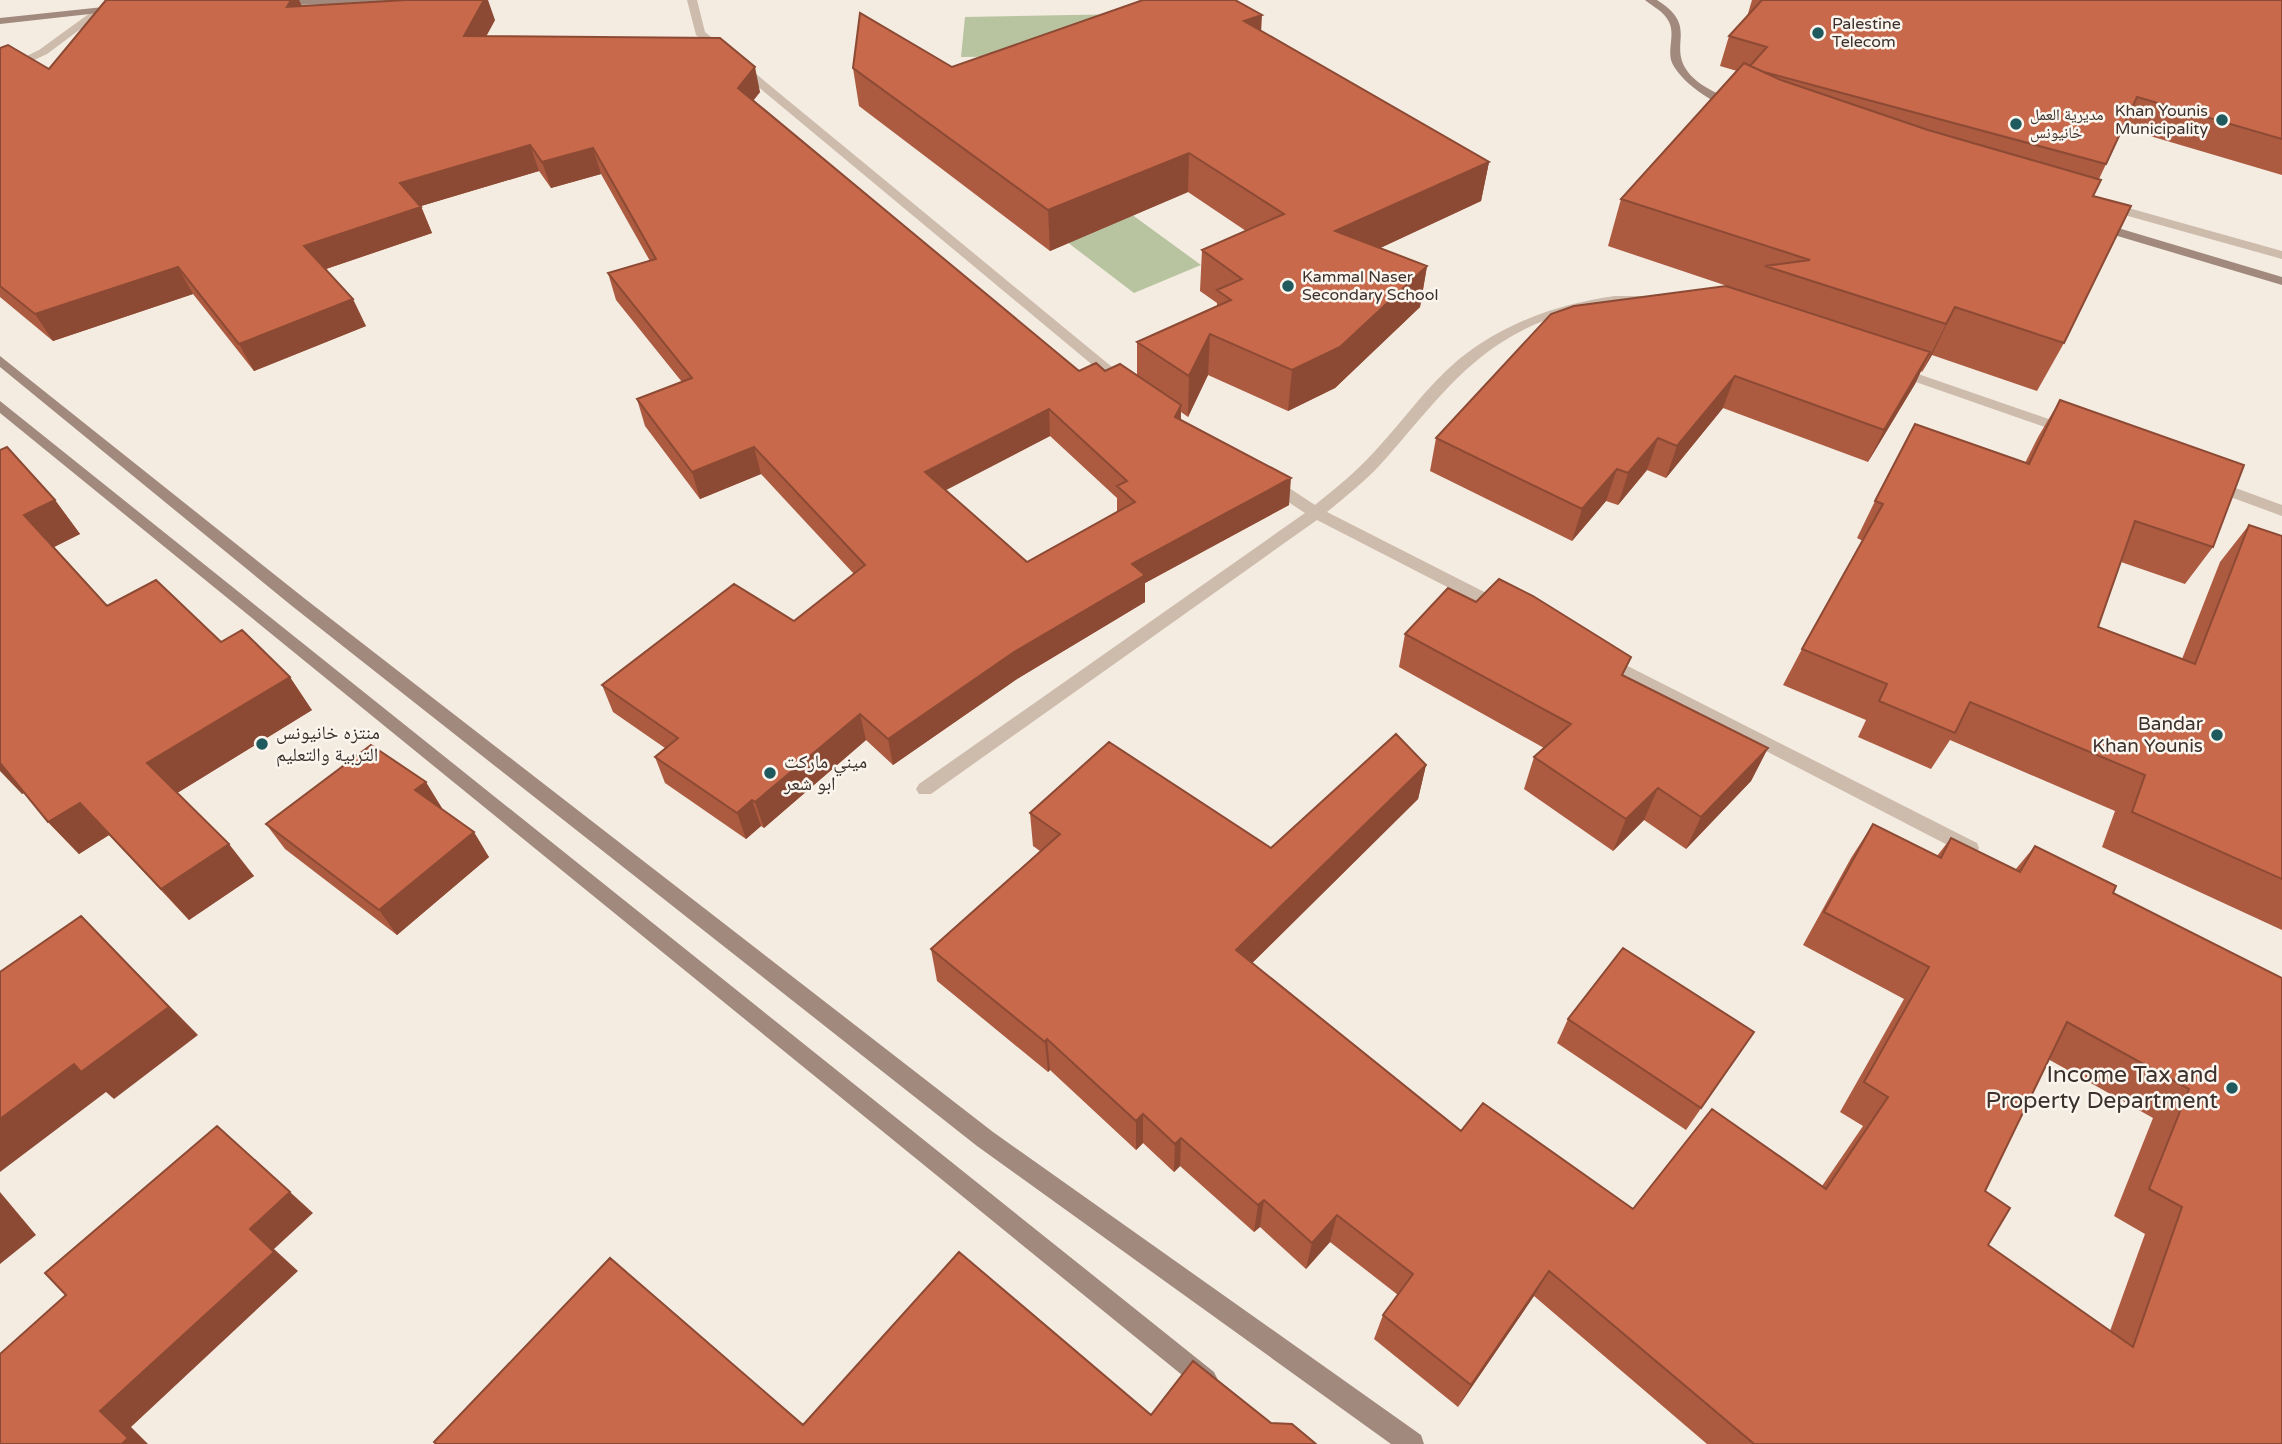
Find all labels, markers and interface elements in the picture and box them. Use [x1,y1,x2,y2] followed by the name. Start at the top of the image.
[1832,14,1901,52] place label: Palestine Telecom
[1810,25,1826,41] marker: Palestine Telecom
[2115,101,2208,139] place label: Khan Younis Municipality
[2030,105,2104,143] place label: مديرية العمل خانيونس
[2214,112,2230,128] marker: Khan Younis Municipality
[2008,116,2024,132] marker: مديرية العمل خانيونس
[1302,267,1438,305] place label: Kammal Naser Secondary School
[1280,278,1296,294] marker: Kammal Naser Secondary School
[2092,713,2204,757] place label: Bandar Khan Younis
[276,722,380,767] place label: منتزه خانيونس التربية والتعليم
[2209,727,2225,743] marker: Bandar Khan Younis
[254,736,270,752] marker: منتزه خانيونس التربية والتعليم
[783,751,867,795] place label: ميني ماركت ابو شعر
[762,765,778,781] marker: ميني ماركت ابو شعر
[1985,1061,2218,1115] place label: Income Tax and Property Department
[2224,1080,2240,1096] marker: Income Tax and Property Department

